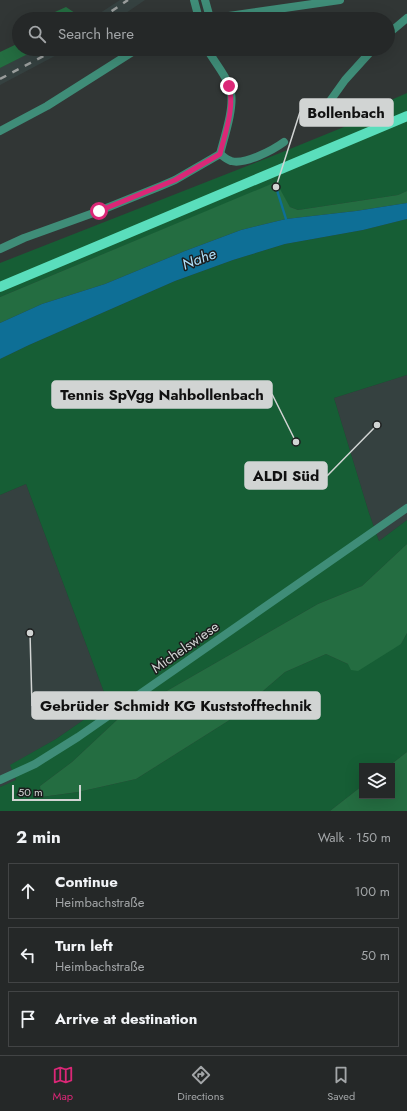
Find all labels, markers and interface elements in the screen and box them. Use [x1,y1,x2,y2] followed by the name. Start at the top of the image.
[12,12,395,56] search box
[26,23,48,45] icon: search
[58,23,134,45] text: Search here
[220,77,238,95] route end
[300,99,393,126] callout: Bollenbach
[307,102,385,124] text: Bollenbach
[90,202,108,220] route start
[179,242,220,275] water label: Nahe
[52,381,272,408] callout: Tennis SpVgg Nahbollenbach
[60,384,264,406] text: Tennis SpVgg Nahbollenbach
[245,462,327,489] callout: ALDI Süd
[252,465,319,487] text: ALDI Süd
[147,616,223,678] street label: Michelswiese
[32,692,320,719] callout: Gebrüder Schmidt KG Kuststofftechnik
[40,695,312,717] text: Gebrüder Schmidt KG Kuststofftechnik
[359,763,395,799] map controls
[359,763,395,799] button: layers
[12,783,81,802] scale bar
[18,784,43,800] text: 50 m
[16,825,61,849] text: 2 min
[318,828,391,847] text: Walk · 150 m
[55,871,118,893] text: Continue
[17,880,39,902] icon: ahead
[355,882,390,901] text: 100 m
[55,893,144,912] text: Heimbachstraße
[55,935,113,957] text: Turn left
[17,944,39,966] icon: left
[361,946,390,965] text: 50 m
[55,957,144,976] text: Heimbachstraße
[17,1008,39,1030] icon: arrive
[55,1008,197,1030] text: Arrive at destination
[52,1064,74,1104] tab: Map
[177,1064,224,1104] tab: Directions
[327,1064,355,1104] tab: Saved

